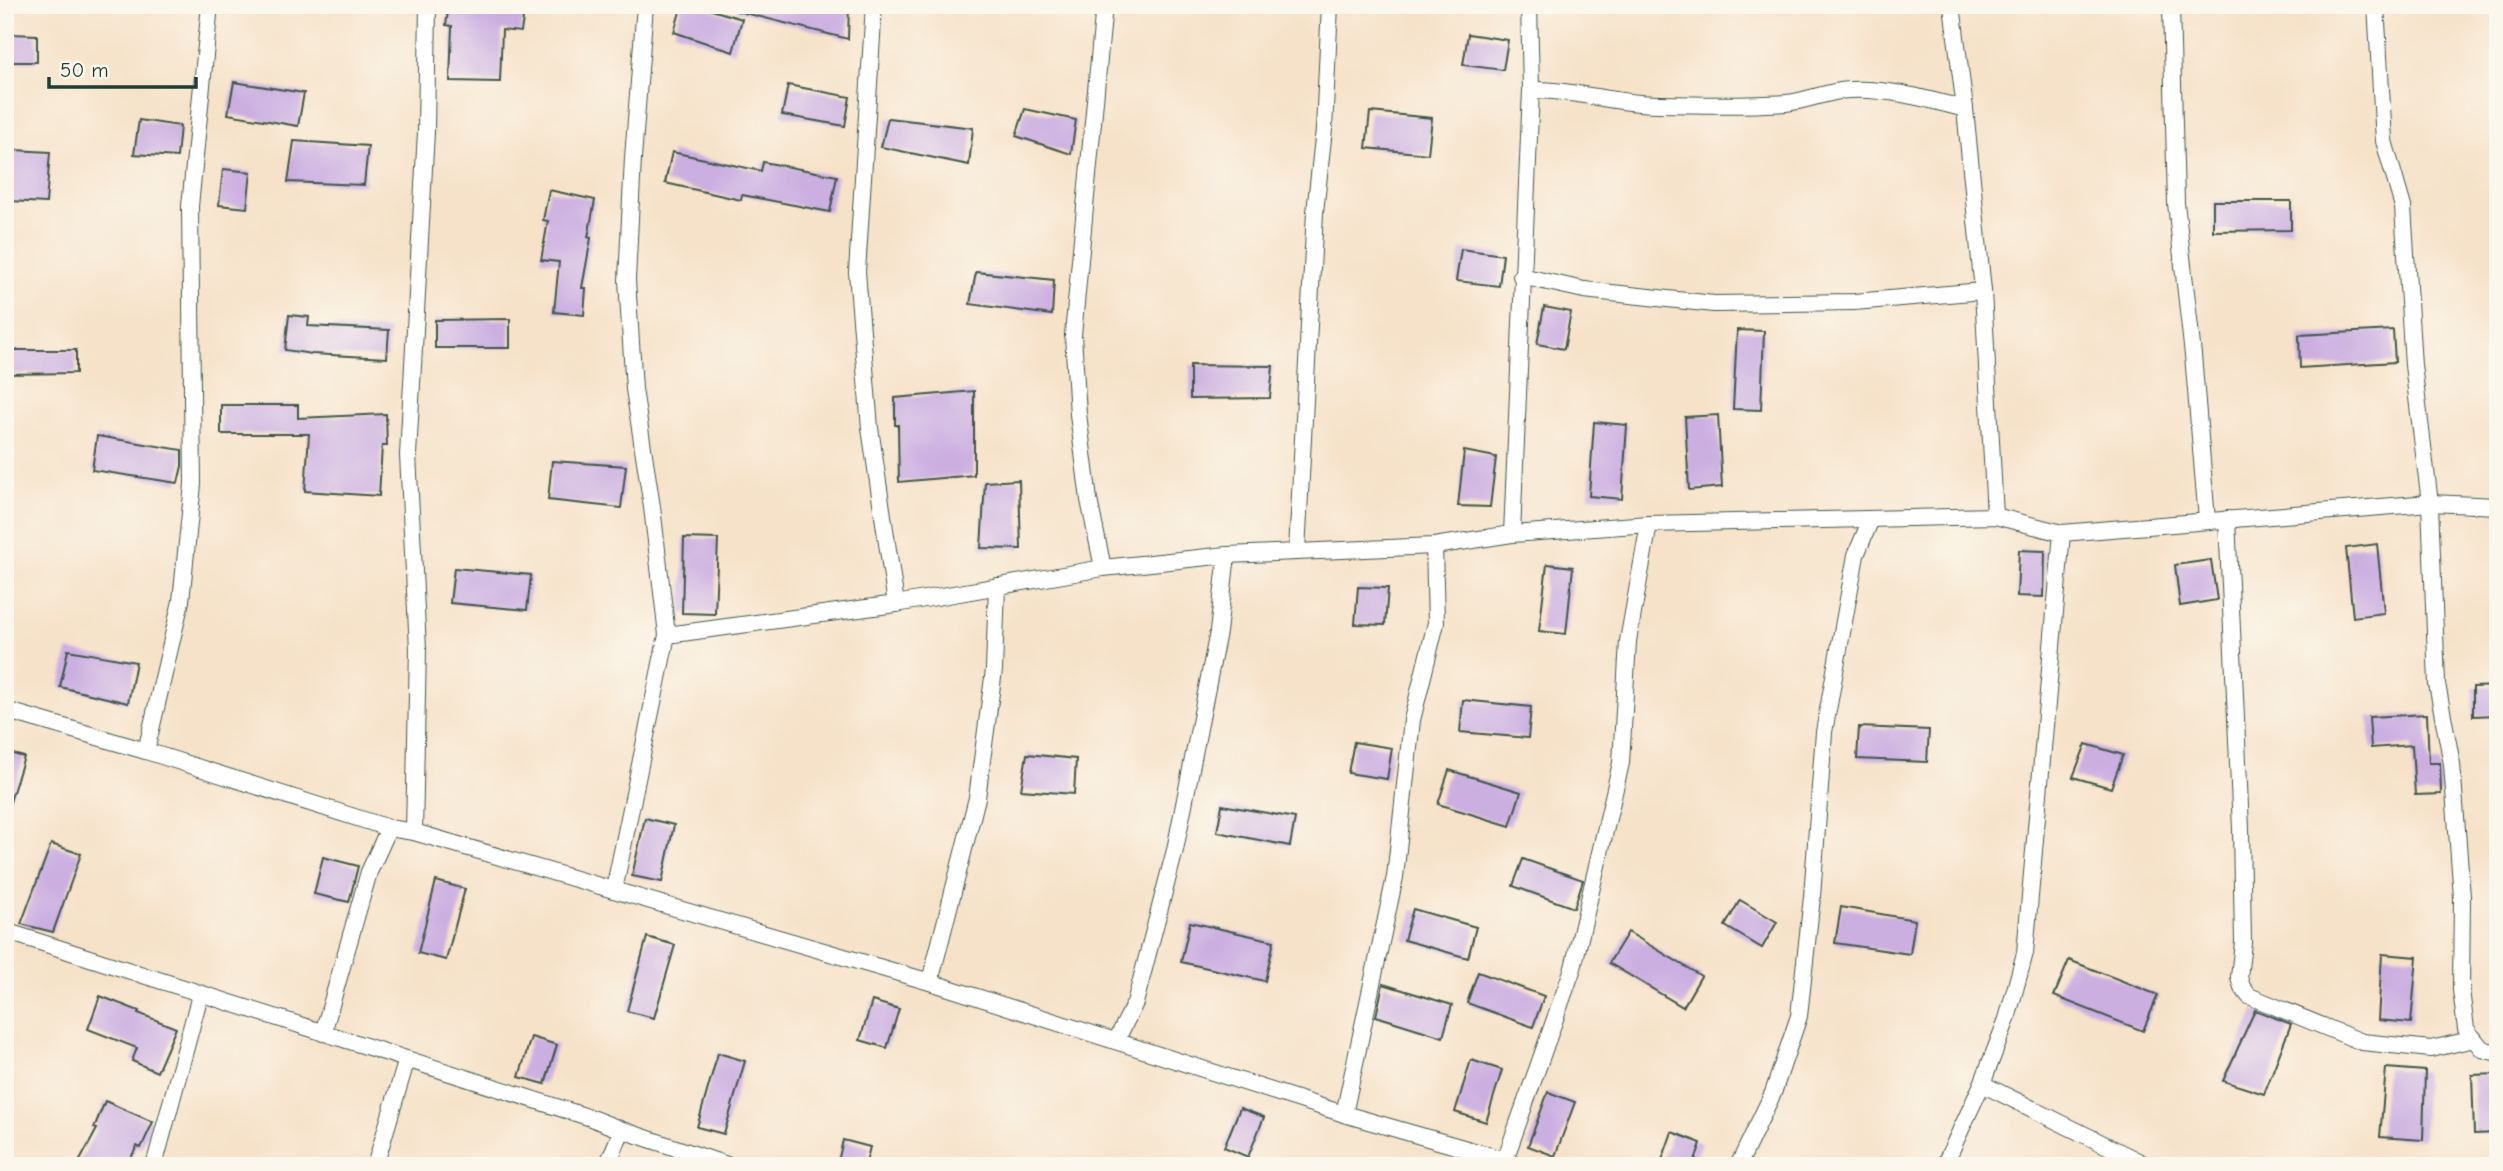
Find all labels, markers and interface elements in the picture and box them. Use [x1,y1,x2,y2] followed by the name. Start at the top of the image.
[49,46,196,90] scale bar
[60,58,109,82] text: 50 m

